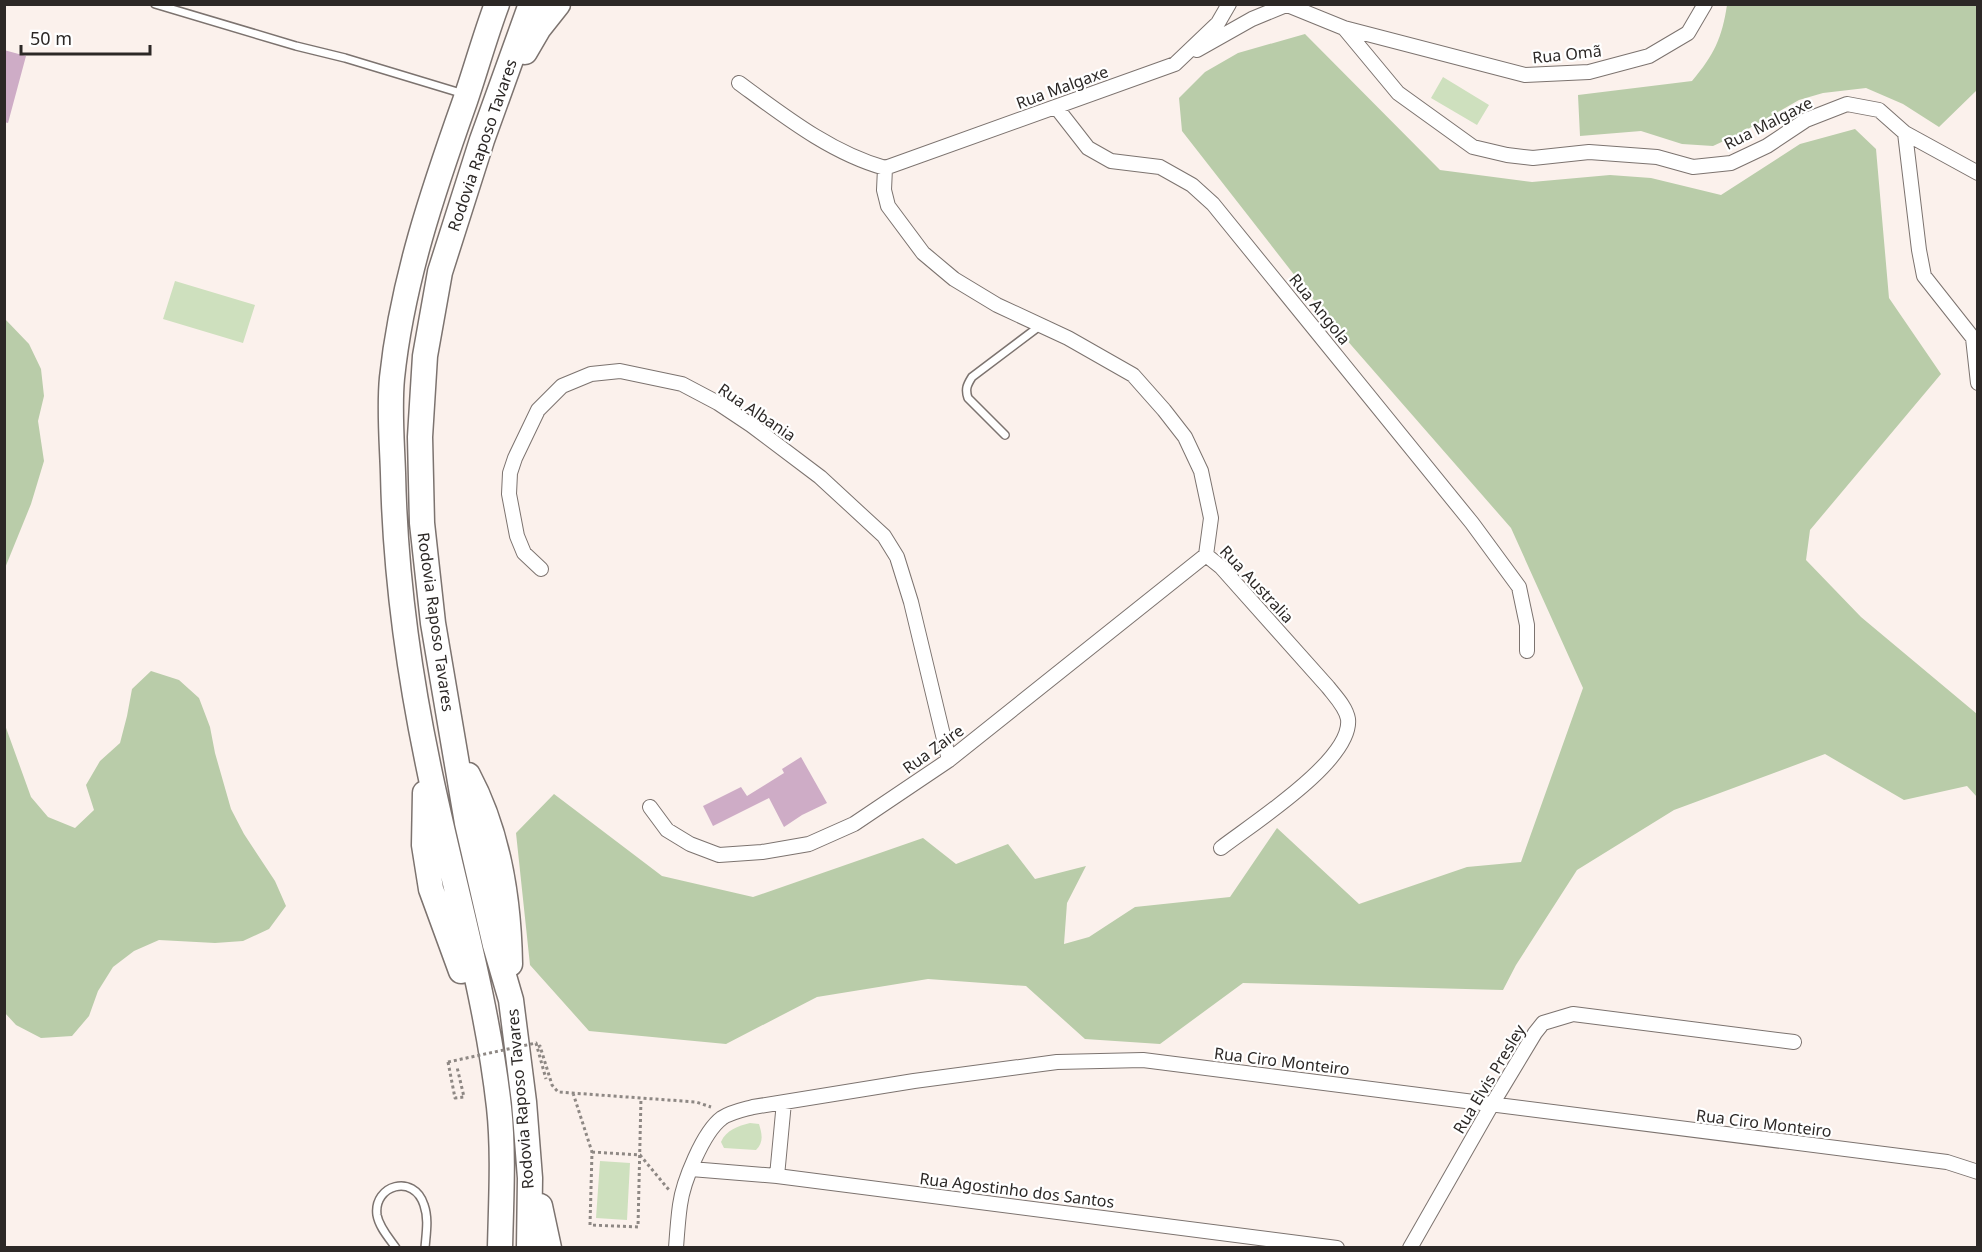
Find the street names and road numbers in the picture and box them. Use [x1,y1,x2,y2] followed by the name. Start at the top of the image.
[1531,39,1603,69] street label: Rua Omã
[442,56,522,234] street label: Rodovia Raposo Tavares
[1013,60,1111,114] street label: Rua Malgaxe
[1720,91,1816,155] street label: Rua Malgaxe
[1284,269,1356,349] street label: Rua Angola
[714,378,800,446] street label: Rua Albania
[413,531,459,713] street label: Rodovia Raposo Tavares
[1215,540,1299,628] street label: Rua Australia
[898,719,968,779] street label: Rua Zaire
[501,1008,539,1190] street label: Rodovia Raposo Tavares
[1448,1020,1531,1138] street label: Rua Elvis Presley
[1213,1042,1351,1080] street label: Rua Ciro Monteiro
[1695,1104,1833,1142] street label: Rua Ciro Monteiro
[918,1167,1116,1213] street label: Rua Agostinho dos Santos

